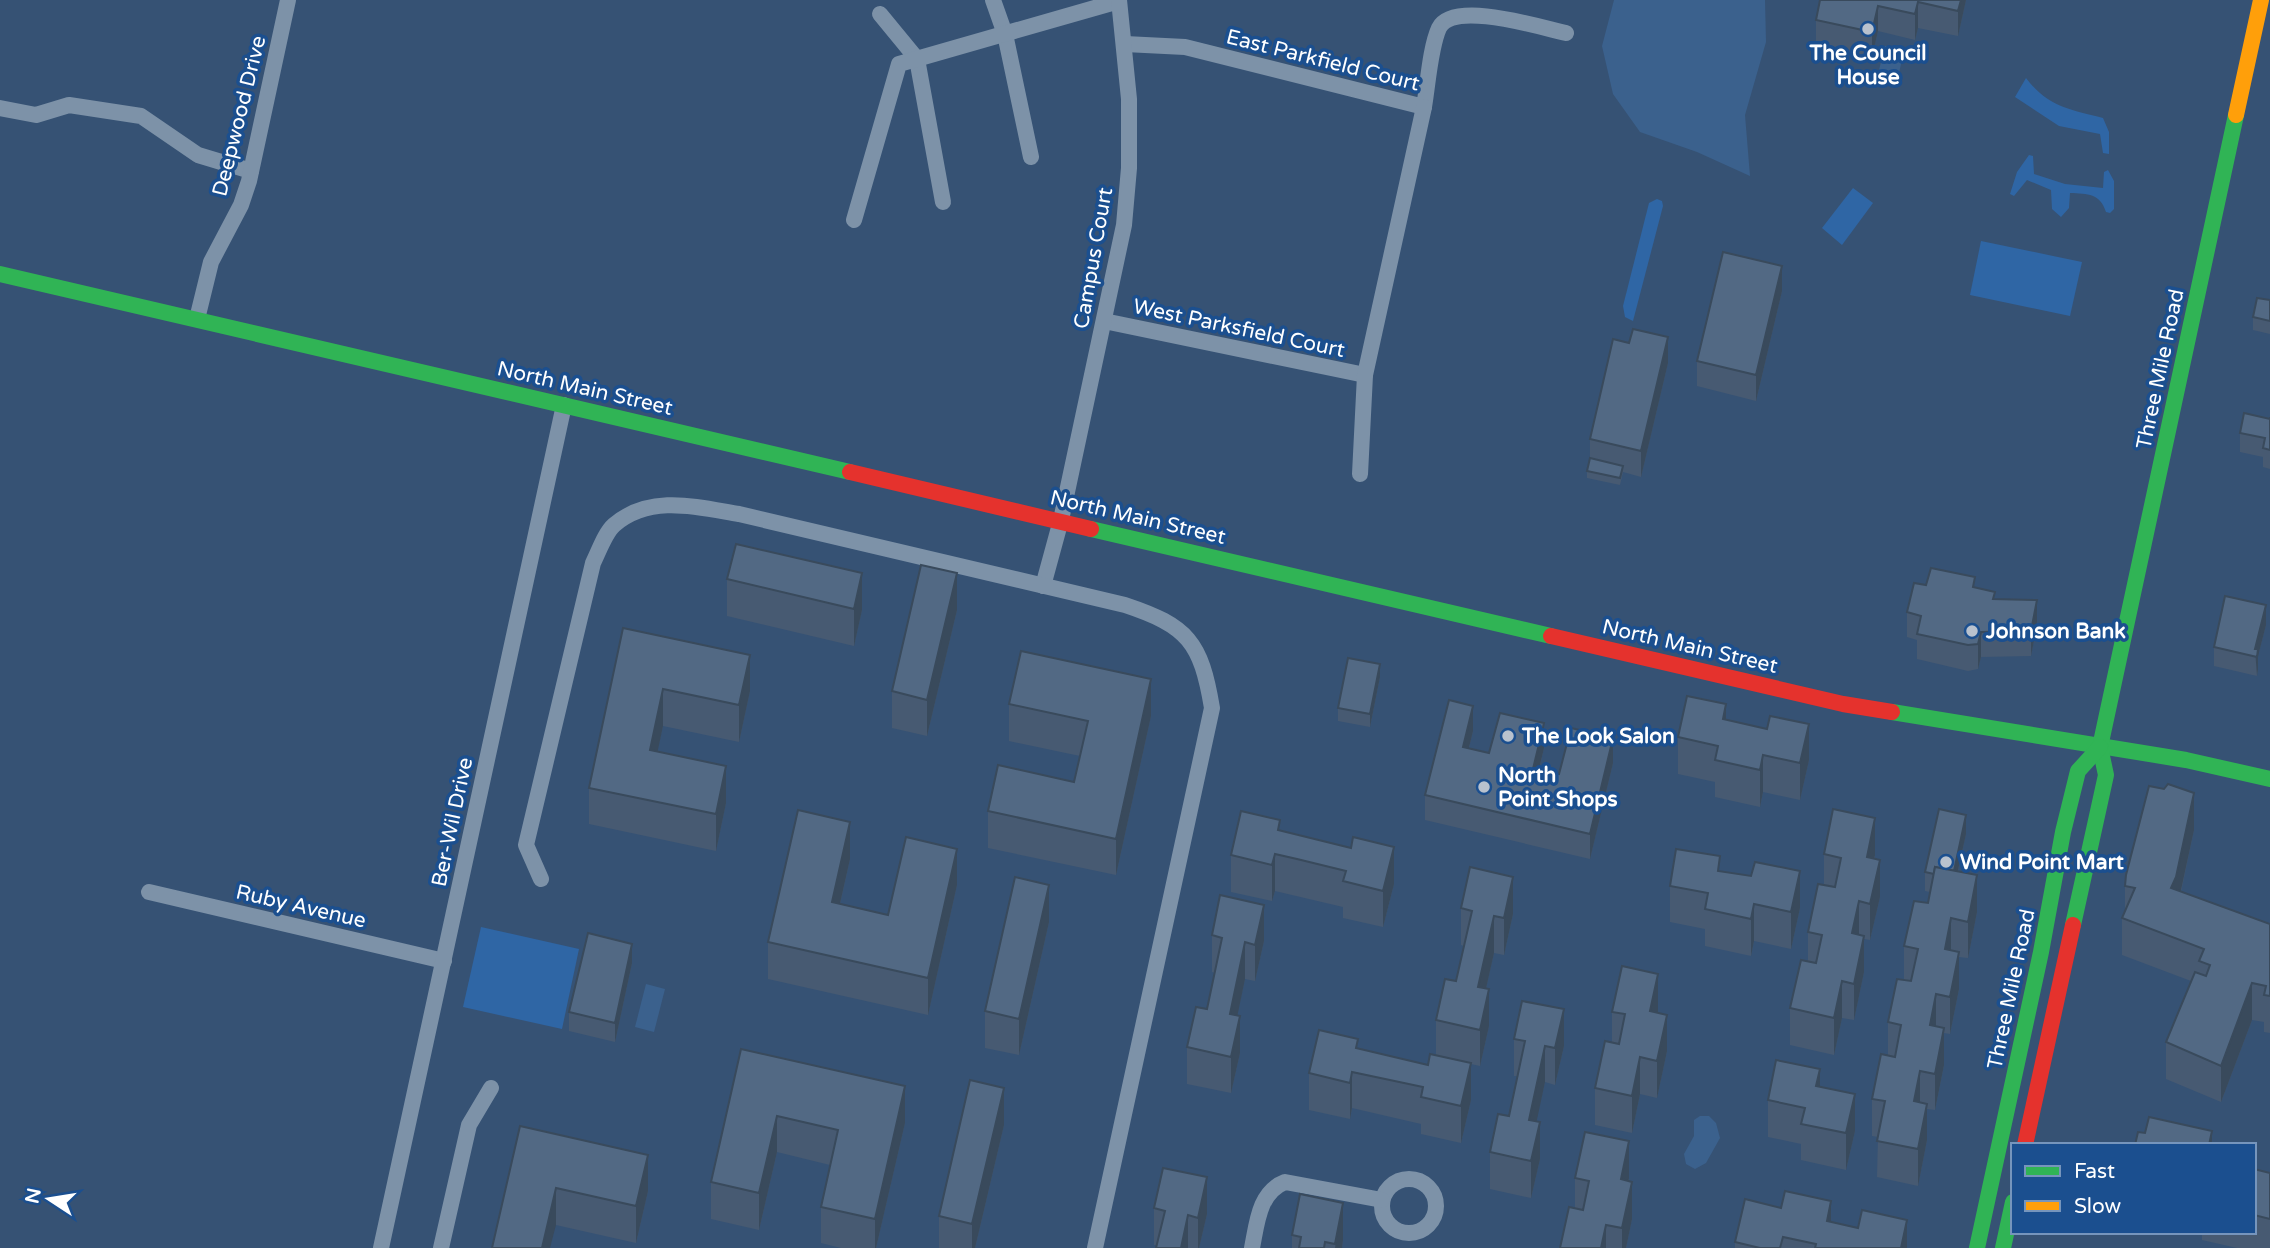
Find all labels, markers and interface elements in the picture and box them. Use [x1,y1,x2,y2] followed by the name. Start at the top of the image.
[1860,21,1876,37] marker: The Council House
[1224,24,1422,97] street label: East Parkfield Court
[207,33,272,199] street label: Deepwood Drive
[1808,41,1927,90] place label: The Council House
[1069,185,1118,331] street label: Campus Court
[2131,287,2190,451] street label: Three Mile Road
[1131,294,1347,363] street label: West Parksfield Court
[495,356,675,421] street label: North Main Street
[1048,485,1228,550] street label: North Main Street
[1600,614,1780,679] street label: North Main Street
[1985,619,2126,644] place label: Johnson Bank
[1964,623,1980,639] marker: Johnson Bank
[1521,724,1675,749] place label: The Look Salon
[1500,728,1516,744] marker: The Look Salon
[427,755,478,889] street label: Ber-Wil Drive
[1498,763,1618,812] place label: North Point Shops
[1476,779,1492,795] marker: North Point Shops
[1960,850,2124,875] place label: Wind Point Mart
[1938,854,1954,870] marker: Wind Point Mart
[233,879,368,934] street label: Ruby Avenue
[1982,907,2041,1071] street label: Three Mile Road
[2011,1143,2256,1234] legend
[2074,1159,2115,1184] text: Fast
[14,1164,84,1234] north arrow
[21,1186,46,1205] text: N
[2074,1194,2122,1219] text: Slow

